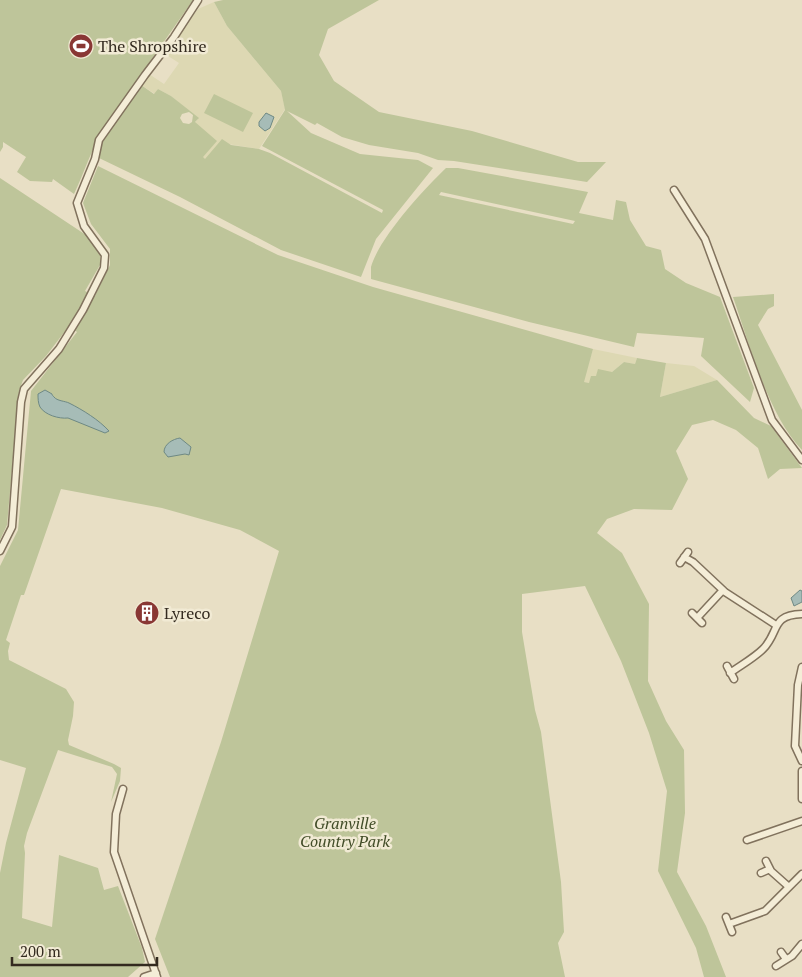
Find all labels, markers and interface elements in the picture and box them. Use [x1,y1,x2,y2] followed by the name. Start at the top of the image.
[68,33,94,59] sports icon: The Shropshire
[98,35,207,57] place label: The Shropshire
[134,600,160,626] building icon: Lyreco
[164,602,210,624] place label: Lyreco
[300,812,390,852] park label: Granville Country Park
[12,934,158,966] scale bar
[20,941,61,961] text: 200 m

